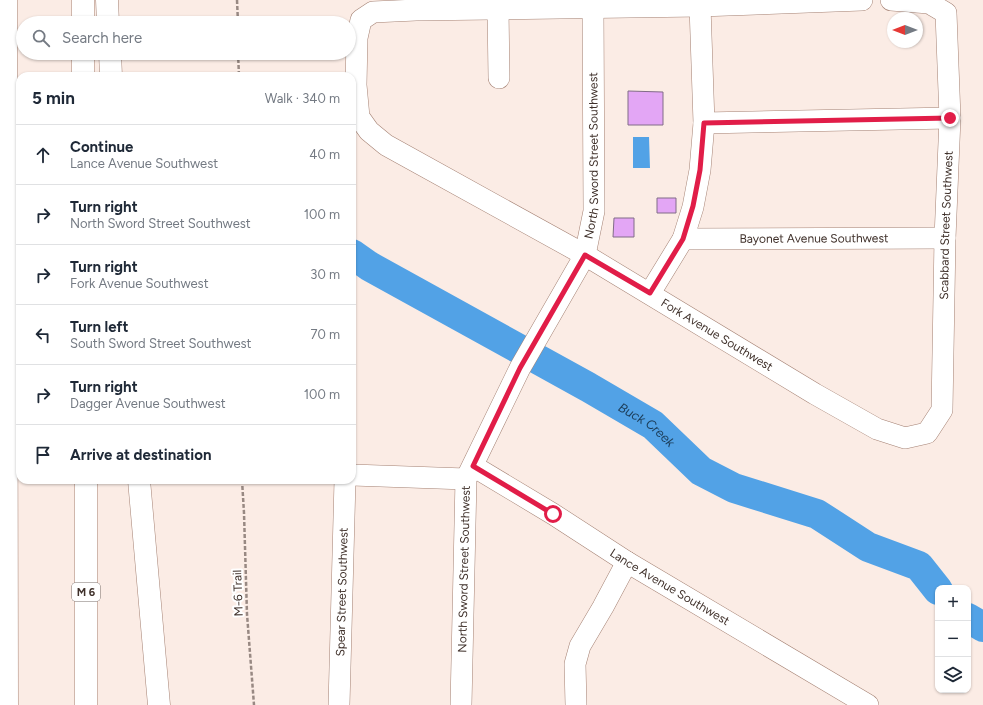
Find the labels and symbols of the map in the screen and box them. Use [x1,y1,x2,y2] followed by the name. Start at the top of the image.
[887,12,923,48] north arrow
[581,72,602,240] street label: North Sword Street Southwest
[941,109,959,127] route end
[937,150,956,300] street label: Scabbard Street Southwest
[739,231,889,246] street label: Bayonet Avenue Southwest
[659,296,776,374] street label: Fork Avenue Southwest
[616,399,679,450] water label: Buck Creek
[455,485,473,653] street label: North Sword Street Southwest
[544,505,562,523] route start
[333,527,351,657] street label: Spear Street Southwest
[607,546,732,628] street label: Lance Avenue Southwest
[230,569,246,617] street label: M-6 Trail
[72,583,100,601] road number: M 6

